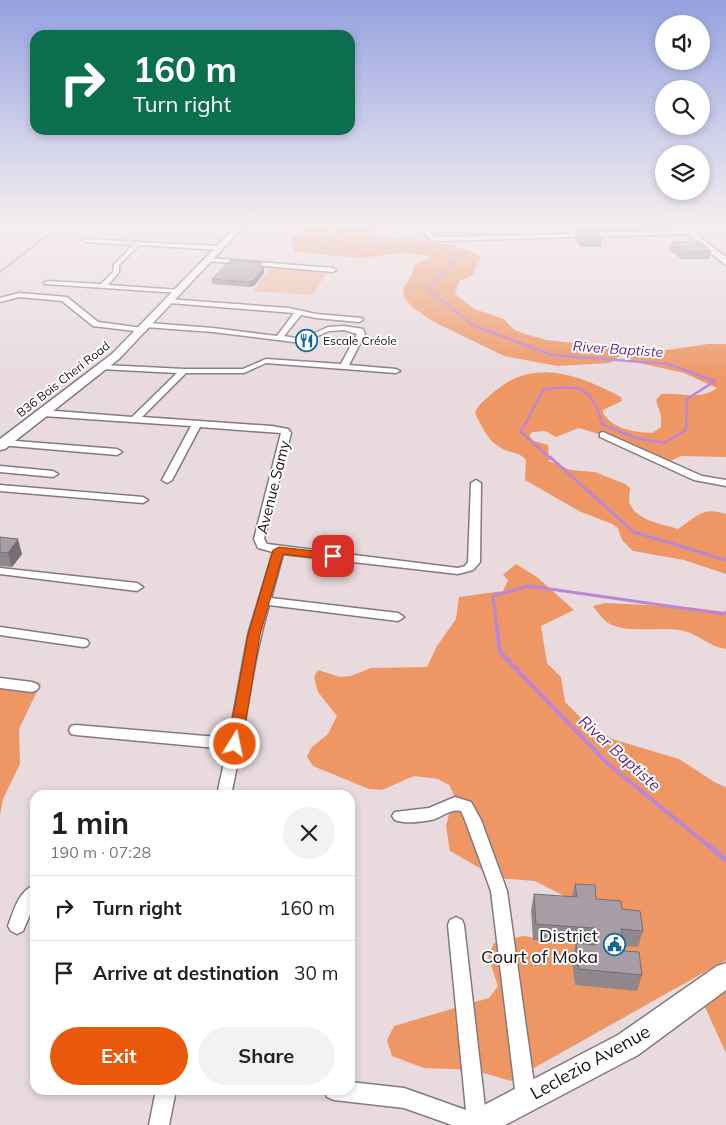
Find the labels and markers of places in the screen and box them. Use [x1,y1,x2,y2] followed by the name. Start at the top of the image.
[295,328,319,352] restaurant icon: Escale Créole
[323,333,397,348] place label: Escale Créole
[312,535,354,577] pin
[481,924,598,968] place label: District Court of Moka
[602,933,626,957] public building icon: District Court of Moka

